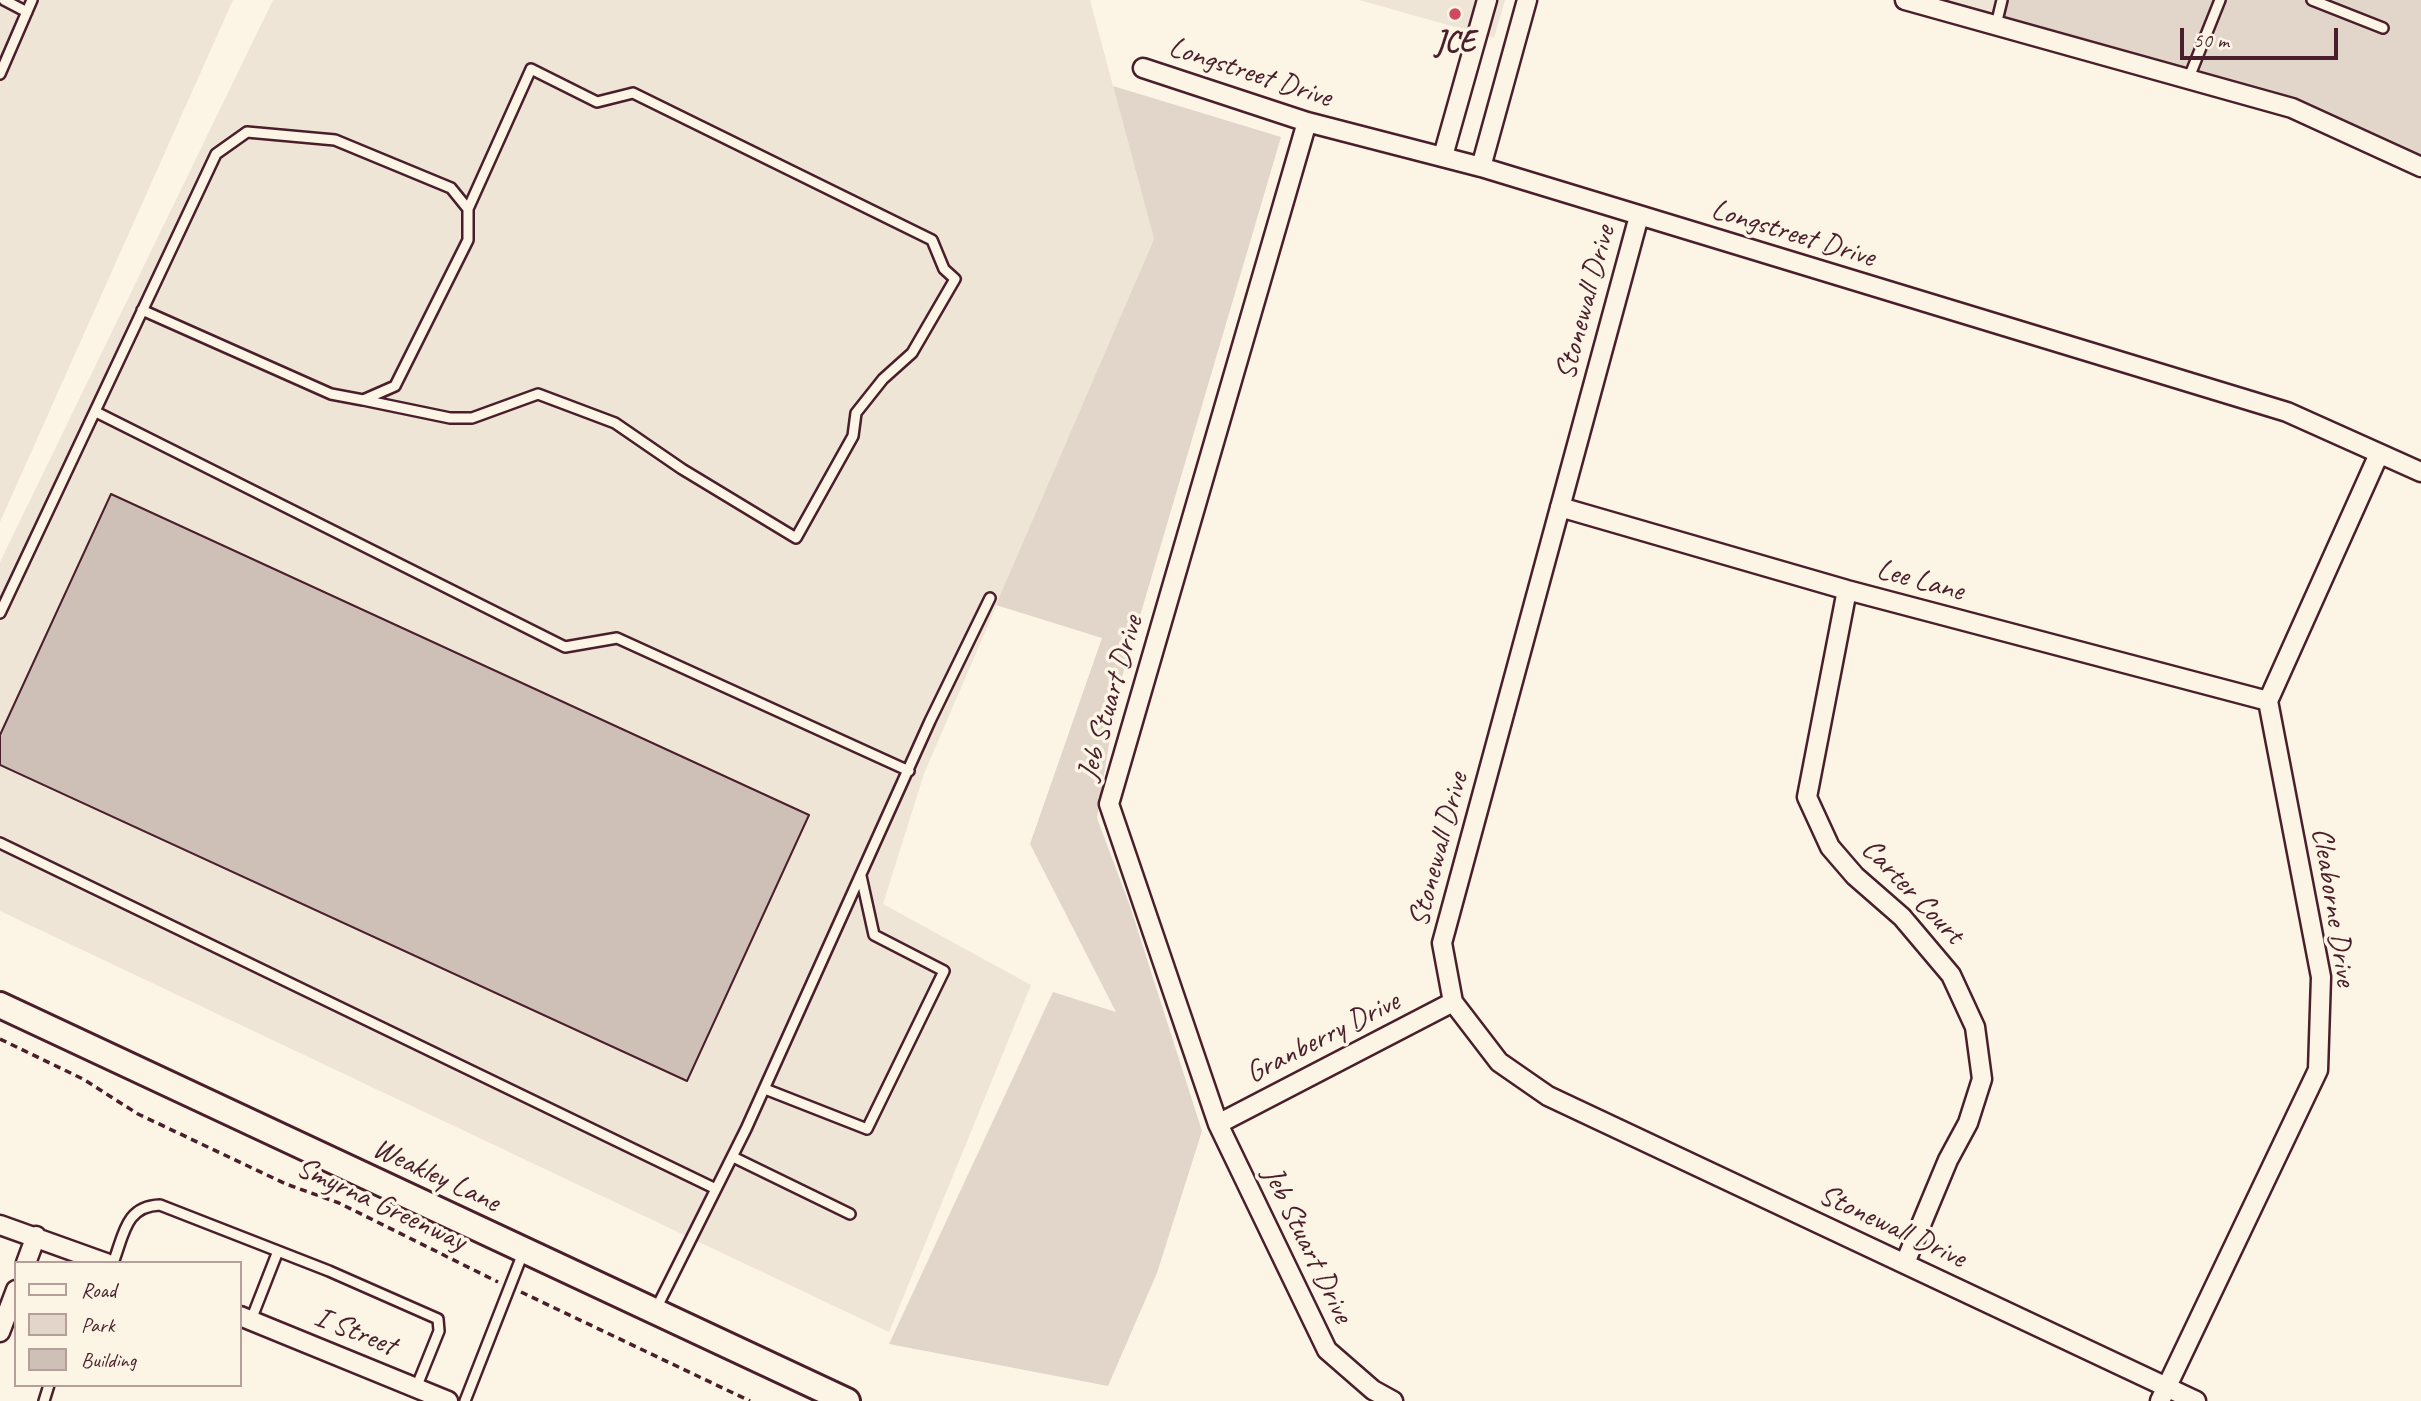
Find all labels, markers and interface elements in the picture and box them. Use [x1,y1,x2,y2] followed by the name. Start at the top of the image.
[1447,6,1463,22] marker: JCE
[2183,14,2340,58] scale bar
[1435,25,1475,61] place label: JCE
[2193,27,2229,53] text: 50 m
[1164,30,1336,116] street label: Longstreet Drive
[1707,192,1879,276] street label: Longstreet Drive
[1548,222,1624,384] street label: Stonewall Drive
[1873,552,1967,610] street label: Lee Lane
[1070,612,1152,784] street label: Jeb Stuart Drive
[1401,769,1477,931] street label: Stonewall Drive
[2303,825,2363,989] street label: Cleaborne Drive
[1853,832,1971,952] street label: Carter Court
[1240,984,1406,1092] street label: Granberry Drive
[367,1131,505,1221] street label: Weakley Lane
[291,1150,471,1260] street label: Smyrna Greenway
[1254,1161,1360,1329] street label: Jeb Stuart Drive
[1813,1177,1971,1277] street label: Stonewall Drive
[14,1261,242,1387] legend
[81,1277,116,1303] text: Road
[309,1299,401,1365] street label: I Street
[81,1312,114,1338] text: Park
[81,1347,136,1373] text: Building

